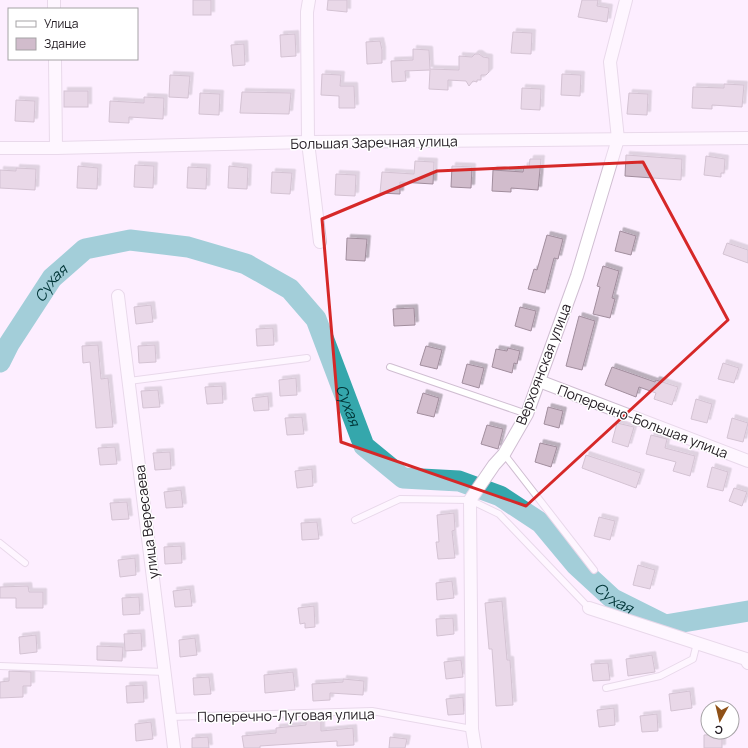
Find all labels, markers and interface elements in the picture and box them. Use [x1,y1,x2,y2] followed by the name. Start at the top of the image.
[8,8,138,60] legend
[44,15,78,32] text: Улица
[44,35,86,52] text: Здание
[290,131,458,153] street label: Большая Заречная улица
[29,258,73,306] water label: Сухая
[511,301,575,427] street label: Верхоянская улица
[555,380,731,462] street label: Поперечно-Большая улица
[331,381,367,431] water label: Сухая
[130,464,162,580] street label: улица Вересаева
[590,577,639,619] water label: Сухая
[700,700,740,740] north arrow
[197,704,375,726] street label: Поперечно-Луговая улица
[713,722,724,738] text: С

